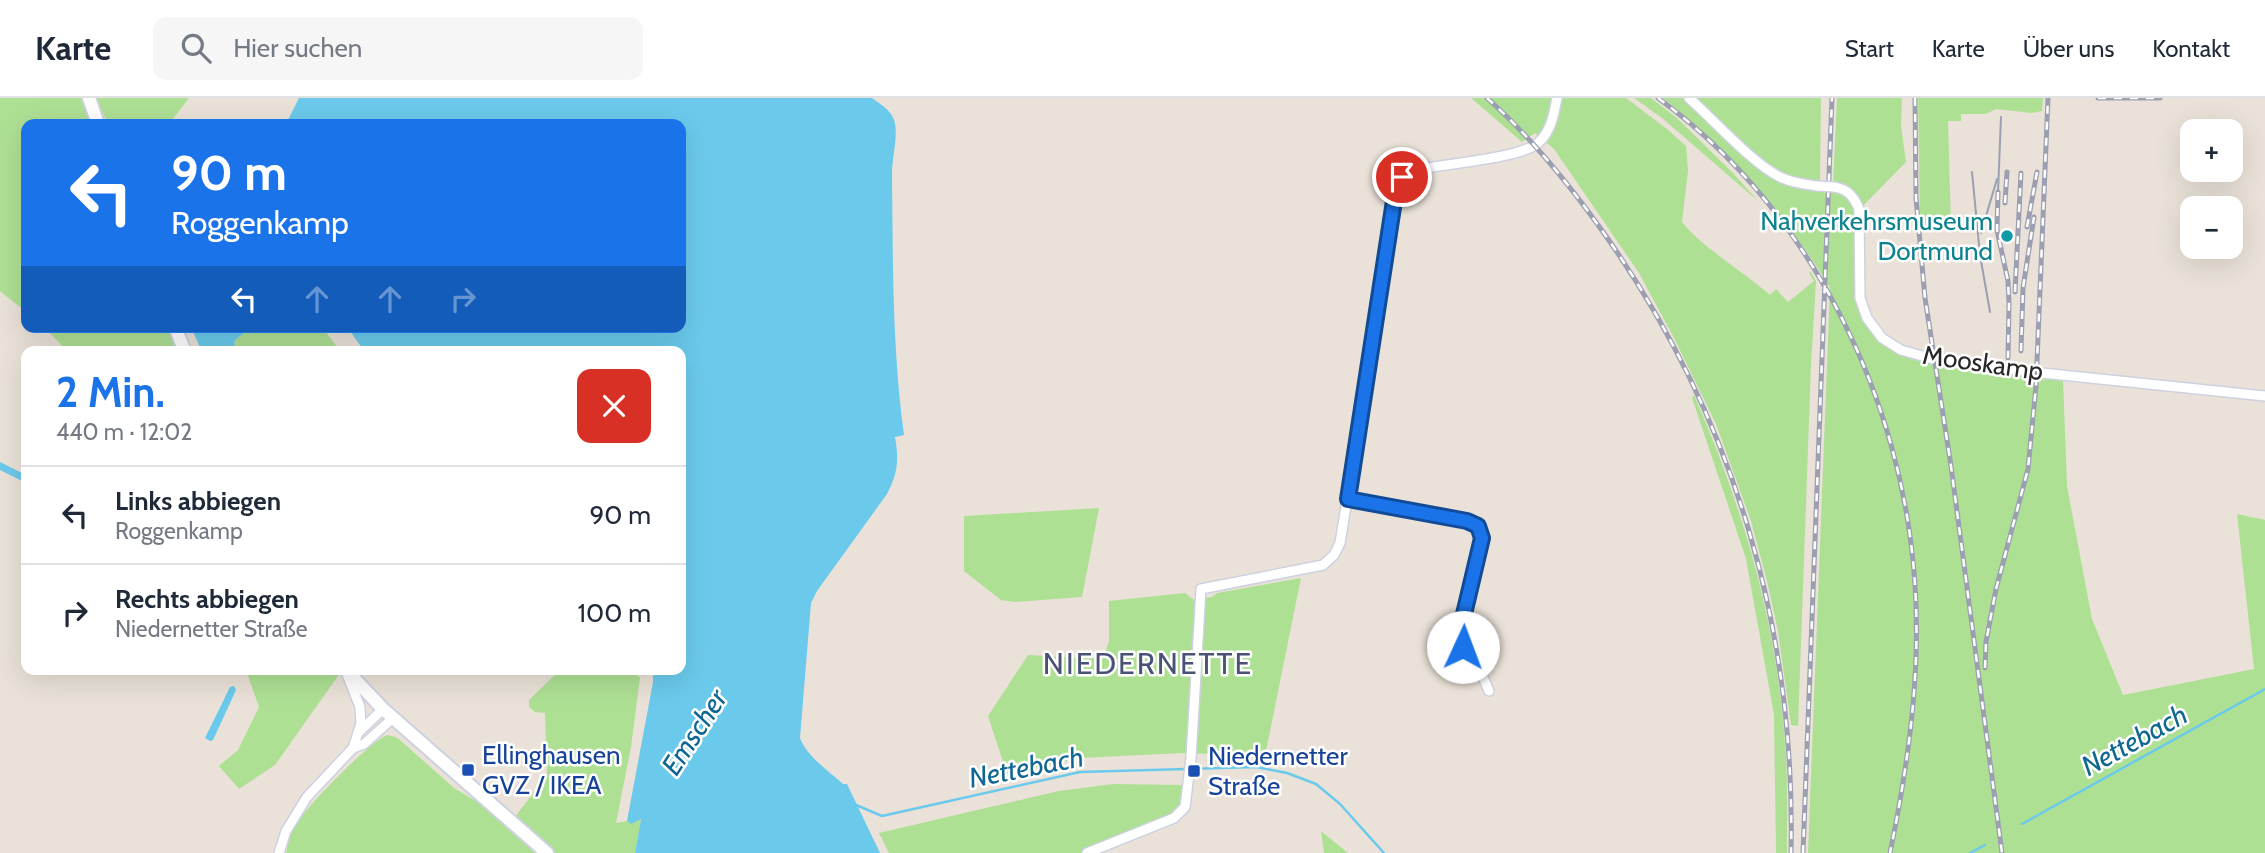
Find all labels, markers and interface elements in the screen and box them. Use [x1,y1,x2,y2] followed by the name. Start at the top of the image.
[153,17,643,80] search box
[35,28,111,68] text: Karte
[177,29,215,67] icon: search
[233,32,362,64] text: Hier suchen
[1845,34,1894,63] text: Start
[1932,34,1985,63] text: Karte
[2023,34,2114,63] text: Über uns
[2152,34,2230,63] text: Kontakt
[2180,119,2243,259] map controls
[2180,119,2243,182] button: +
[171,143,287,202] text: 90 m
[56,147,147,238] icon: left
[1372,147,1432,207] pin
[1383,158,1421,196] icon: arrive
[2180,196,2243,259] button: −
[171,203,349,242] text: Roggenkamp
[1760,205,1993,267] place label: Nahverkehrsmuseum Dortmund
[1999,228,2015,244] marker: Nahverkehrsmuseum Dortmund
[225,280,263,318] icon: left
[298,280,336,318] icon: ahead
[371,280,409,318] icon: ahead
[444,280,482,318] icon: right
[1921,339,2045,387] street label: Mooskamp
[56,366,165,418] text: 2 Min.
[577,369,651,443] button: close
[56,418,192,446] text: 440 m · 12:02
[115,485,281,517] text: Links abbiegen
[56,496,94,534] icon: left
[589,499,651,531] text: 90 m
[115,517,243,545] text: Roggenkamp
[115,583,299,615] text: Rechts abbiegen
[56,594,94,632] icon: right
[578,597,651,629] text: 100 m
[1426,610,1500,684] position arrow
[115,615,308,643] text: Niedernetter Straße
[1043,645,1253,682] district label: NIEDERNETTE
[654,682,735,781] water label: Emscher
[2075,697,2193,783] water label: Nettebach
[482,739,620,801] place label: Ellinghausen GVZ / IKEA
[966,739,1086,795] water label: Nettebach
[1208,740,1348,802] place label: Niedernetter Straße
[460,762,476,778] marker: Ellinghausen GVZ / IKEA
[1186,763,1202,779] marker: Niedernetter Straße

